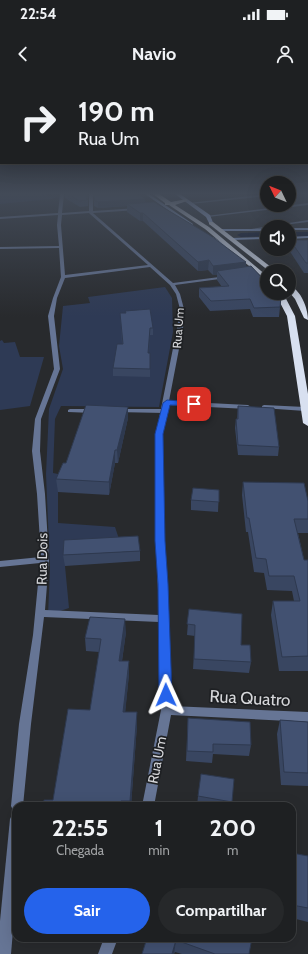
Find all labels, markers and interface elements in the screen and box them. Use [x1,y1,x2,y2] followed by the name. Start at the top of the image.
[20,5,57,23] text: 22:54
[12,43,34,65] icon: back
[132,43,176,65] text: Navio
[274,43,296,65] icon: person
[78,94,154,128] text: 190 m
[12,96,64,148] icon: right
[78,128,139,150] text: Rua Um
[260,176,296,212] north arrow
[260,176,296,300] map controls
[260,220,296,256] button: sound
[260,264,296,300] button: search
[169,307,187,349] street label: Rua Um
[177,387,211,421] pin
[183,393,205,415] icon: arrive
[33,533,51,585] street label: Rua Dois
[145,674,187,716] position arrow
[209,686,291,710] street label: Rua Quatro
[144,735,170,785] street label: Rua Um
[52,813,108,842] text: 22:55
[155,813,163,842] text: 1
[210,813,256,842] text: 200
[56,842,104,858] text: Chegada
[148,842,170,858] text: min
[227,842,239,858] text: m
[24,888,150,934] button: Sair
[158,888,284,934] button: Compartilhar

